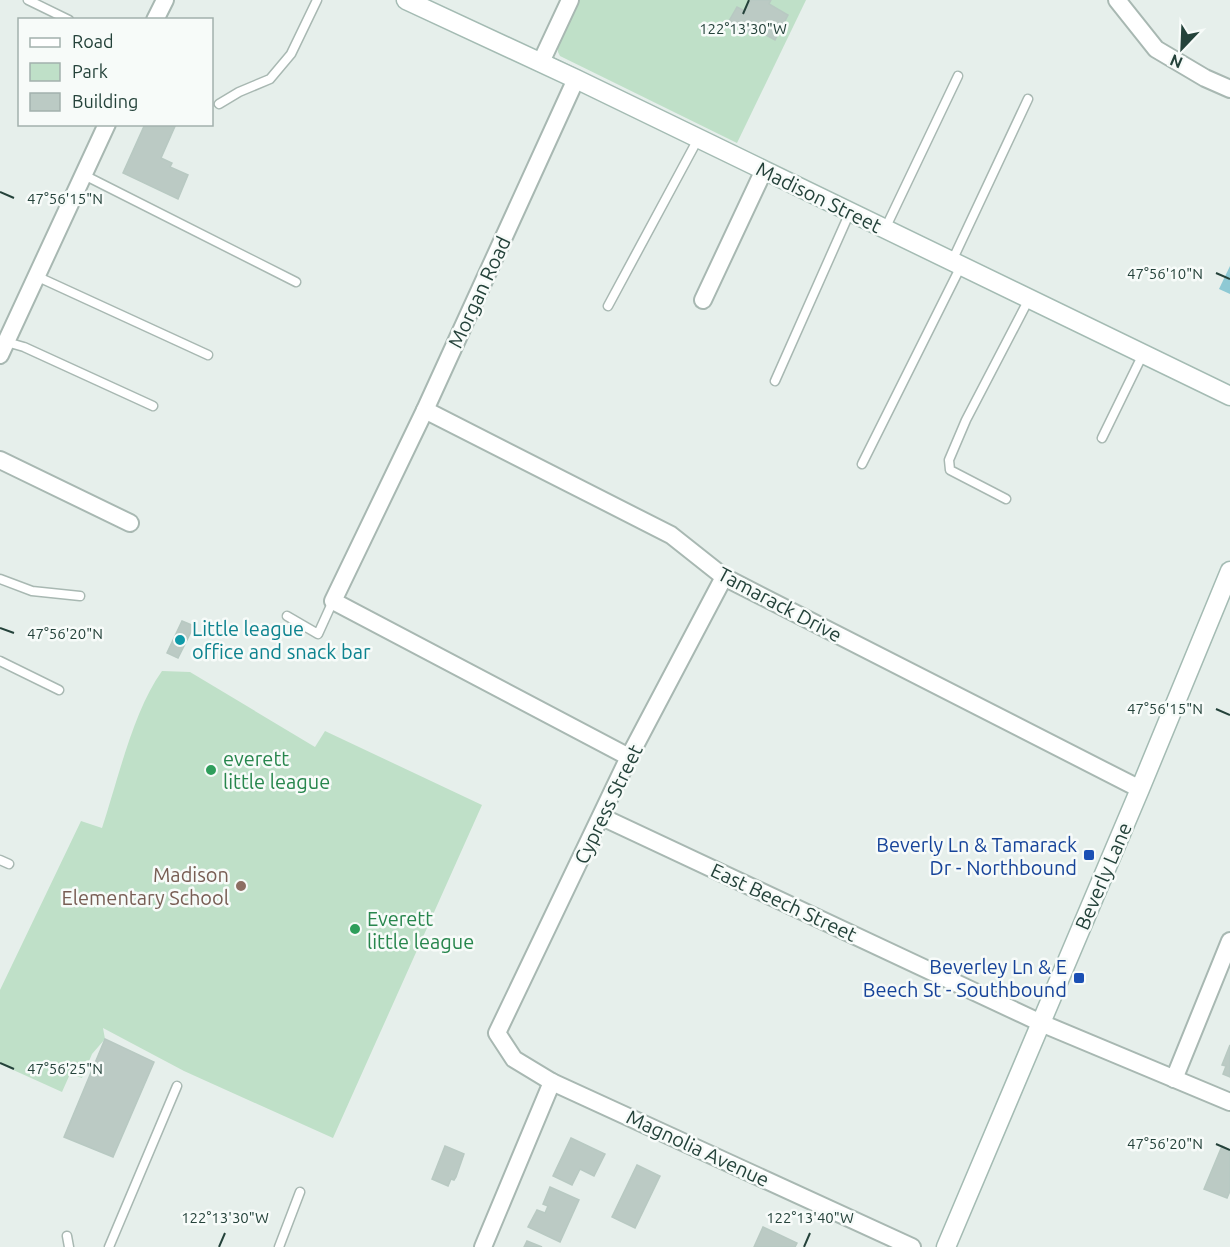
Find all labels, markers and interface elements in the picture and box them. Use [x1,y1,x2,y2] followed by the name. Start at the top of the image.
[18,18,213,126] legend
[1152,18,1212,78] north arrow
[699,20,787,37] text: 122°13'30"W
[72,31,114,51] text: Road
[1167,51,1185,72] text: N
[72,61,108,81] text: Park
[72,91,138,111] text: Building
[753,157,885,237] street label: Madison Street
[27,190,103,207] text: 47°56'15"N
[443,233,515,351] street label: Morgan Road
[1127,265,1203,282] text: 47°56'10"N
[714,562,846,646] street label: Tamarack Drive
[192,617,371,663] place label: Little league office and snack bar
[27,625,103,642] text: 47°56'20"N
[173,633,187,647] marker: Little league office and snack bar
[1127,700,1203,717] text: 47°56'15"N
[569,740,647,867] street label: Cypress Street
[223,747,330,793] place label: everett little league
[204,763,218,777] marker: everett little league
[1070,819,1136,933] street label: Beverly Lane
[876,833,1077,879] place label: Beverly Ln & Tamarack Dr - Northbound
[1082,848,1096,862] marker: Beverly Ln & Tamarack Dr - Northbound
[707,858,861,946] street label: East Beech Street
[62,863,229,909] place label: Madison Elementary School
[234,879,248,893] marker: Madison Elementary School
[367,907,474,953] place label: Everett little league
[348,922,362,936] marker: Everett little league
[863,955,1067,1001] place label: Beverley Ln & E Beech St - Southbound
[1072,971,1086,985] marker: Beverley Ln & E Beech St - Southbound
[27,1060,103,1077] text: 47°56'25"N
[623,1105,773,1191] street label: Magnolia Avenue
[1127,1135,1203,1152] text: 47°56'20"N
[181,1209,269,1226] text: 122°13'30"W
[766,1209,854,1226] text: 122°13'40"W

